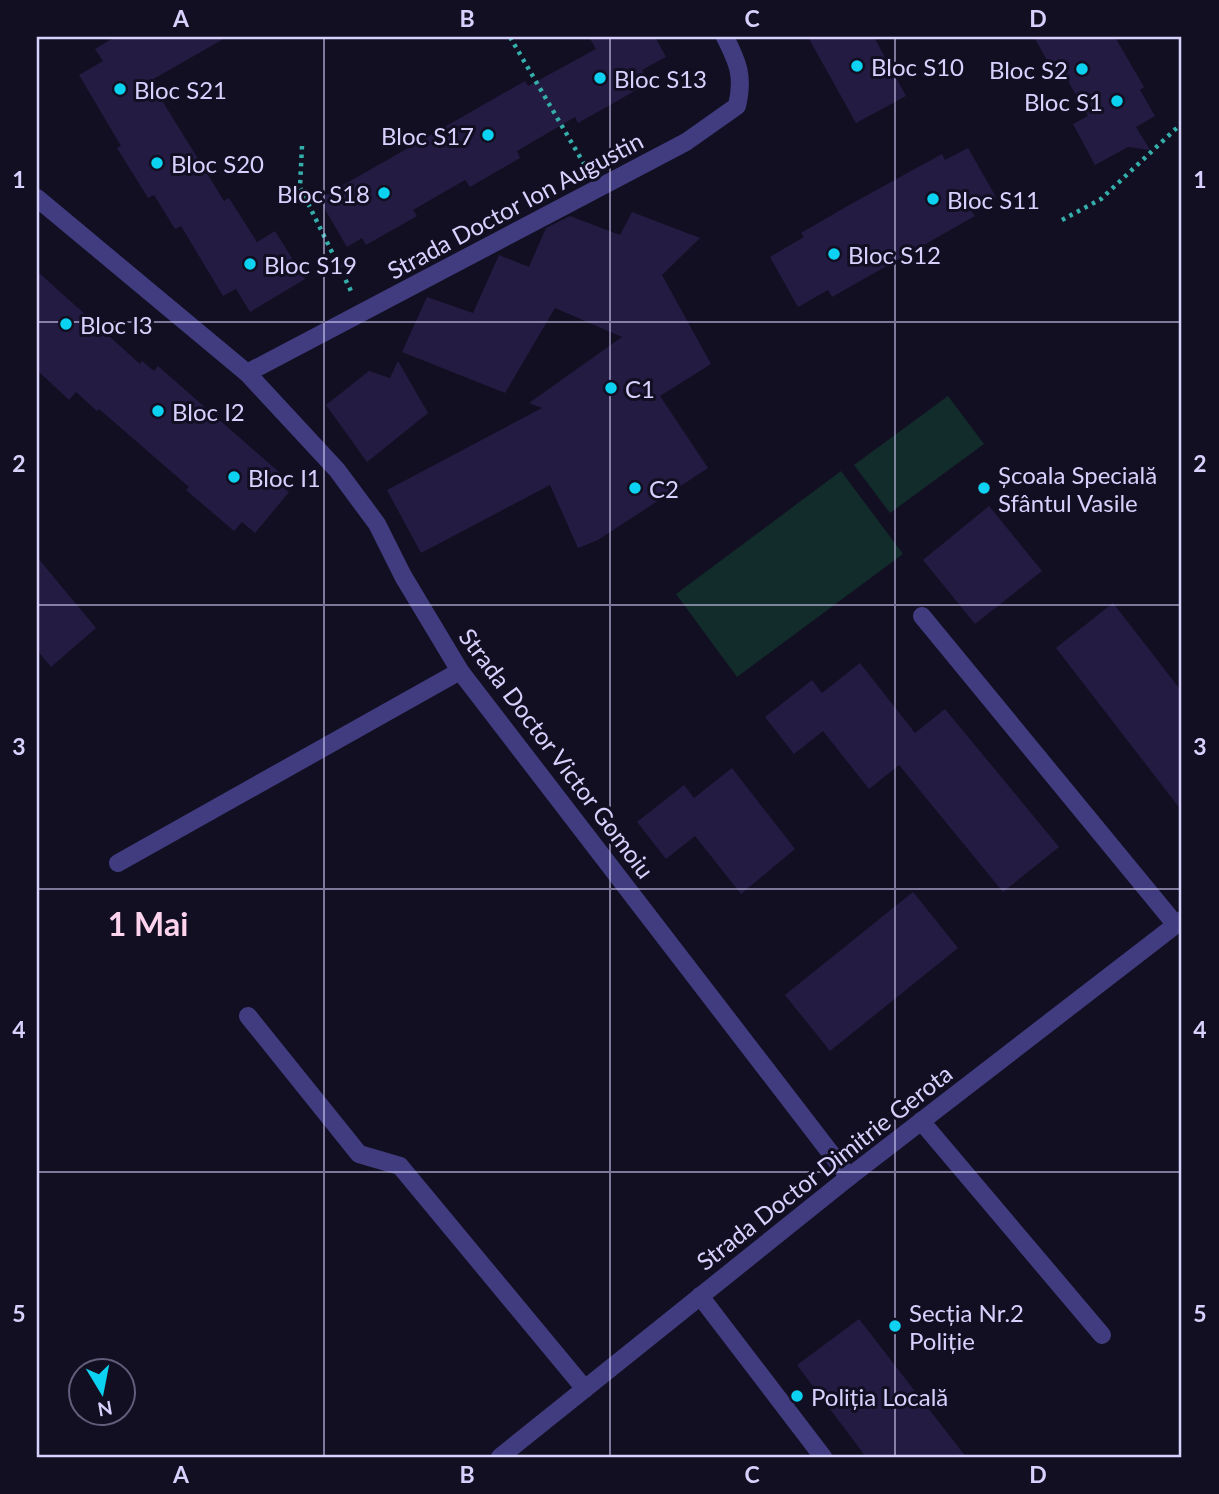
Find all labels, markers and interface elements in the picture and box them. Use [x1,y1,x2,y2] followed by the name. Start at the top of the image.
[172,4,190,32] text: A
[459,4,475,32] text: B
[744,4,760,32] text: C
[1029,4,1047,32] text: D
[871,52,964,81] place label: Bloc S10
[989,55,1068,84] place label: Bloc S2
[849,58,865,74] marker: Bloc S10
[1074,61,1090,77] marker: Bloc S2
[614,64,707,93] place label: Bloc S13
[592,70,608,86] marker: Bloc S13
[134,75,227,104] place label: Bloc S21
[112,81,128,97] marker: Bloc S21
[1024,87,1103,116] place label: Bloc S1
[1109,93,1125,109] marker: Bloc S1
[381,121,474,150] place label: Bloc S17
[382,125,648,285] street label: Strada Doctor Ion Augustin
[480,127,496,143] marker: Bloc S17
[171,149,264,178] place label: Bloc S20
[149,155,165,171] marker: Bloc S20
[12,165,26,193] text: 1
[1193,165,1207,193] text: 1
[277,179,370,208] place label: Bloc S18
[376,185,392,201] marker: Bloc S18
[947,185,1040,214] place label: Bloc S11
[925,191,941,207] marker: Bloc S11
[848,240,941,269] place label: Bloc S12
[826,246,842,262] marker: Bloc S12
[264,250,357,279] place label: Bloc S19
[242,256,258,272] marker: Bloc S19
[80,310,153,339] place label: Bloc I3
[58,316,74,332] marker: Bloc I3
[625,374,655,403] place label: C1
[603,380,619,396] marker: C1
[172,397,245,426] place label: Bloc I2
[150,403,166,419] marker: Bloc I2
[12,449,26,477] text: 2
[1193,449,1207,477] text: 2
[998,460,1157,517] place label: Școala Specială Sfântul Vasile
[248,463,321,492] place label: Bloc I1
[226,469,242,485] marker: Bloc I1
[649,474,679,503] place label: C2
[627,480,643,496] marker: C2
[976,480,992,496] marker: Școala Specială Sfântul Vasile
[454,622,660,884] street label: Strada Doctor Victor Gomoiu
[12,732,26,760] text: 3
[1193,732,1207,760] text: 3
[108,904,188,943] district label: 1 Mai
[12,1015,26,1043] text: 4
[1193,1015,1207,1043] text: 4
[690,1058,958,1276] street label: Strada Doctor Dimitrie Gerota
[909,1298,1024,1355] place label: Secția Nr.2 Poliție
[12,1299,26,1327] text: 5
[1193,1299,1207,1327] text: 5
[887,1318,903,1334] marker: Secția Nr.2 Poliție
[66,1358,136,1428] north arrow
[811,1382,948,1411] place label: Poliția Locală
[789,1388,805,1404] marker: Poliția Locală
[96,1397,114,1422] text: N
[172,1460,190,1488] text: A
[459,1460,475,1488] text: B
[744,1460,760,1488] text: C
[1029,1460,1047,1488] text: D

